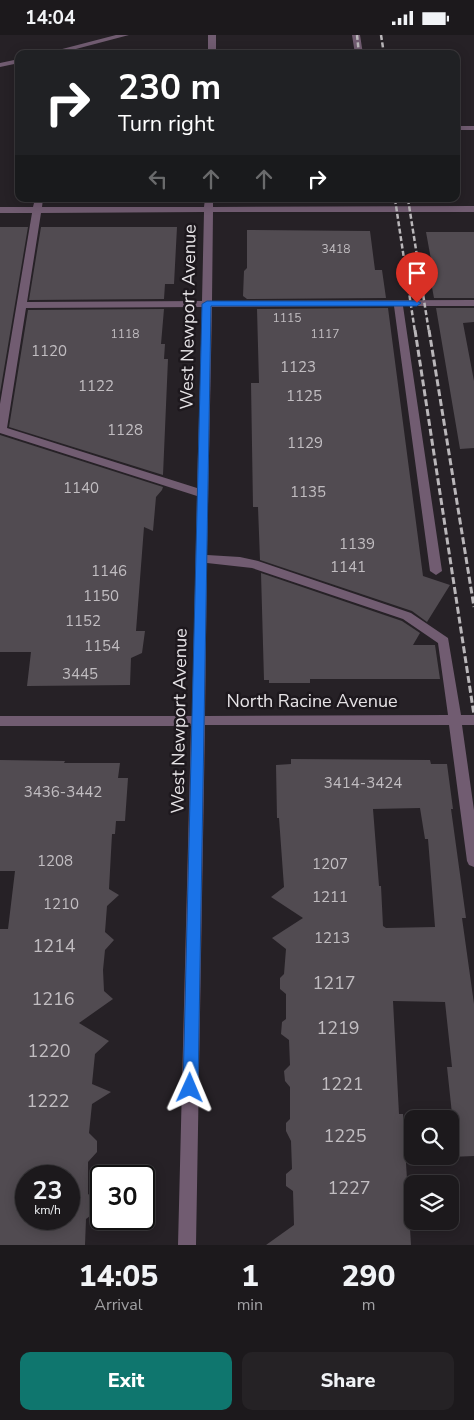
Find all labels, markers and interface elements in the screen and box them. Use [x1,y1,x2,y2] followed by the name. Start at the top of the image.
[25,5,75,31] text: 14:04
[118,64,221,111] text: 230 m
[35,70,100,135] icon: right
[118,109,214,139] text: Turn right
[144,165,172,193] icon: left
[197,165,225,193] icon: ahead
[250,165,278,193] icon: ahead
[303,165,331,193] icon: right
[174,224,202,410] street label: West Newport Avenue
[322,241,350,257] house number: 3418
[396,252,438,303] pin
[403,259,431,287] icon: arrive
[273,310,301,326] house number: 1115
[111,326,139,342] house number: 1118
[311,326,339,342] house number: 1117
[31,341,67,361] house number: 1120
[280,357,316,377] house number: 1123
[78,376,114,396] house number: 1122
[286,386,322,406] house number: 1125
[107,420,143,440] house number: 1128
[287,433,323,453] house number: 1129
[63,478,99,498] house number: 1140
[290,482,326,502] house number: 1135
[339,534,375,554] house number: 1139
[330,557,366,577] house number: 1141
[91,561,127,581] house number: 1146
[83,586,119,606] house number: 1150
[65,611,101,631] house number: 1152
[165,628,193,814] street label: West Newport Avenue
[84,636,120,656] house number: 1154
[62,664,98,684] house number: 3445
[226,689,398,713] street label: North Racine Avenue
[324,773,402,793] house number: 3414-3424
[24,782,102,802] house number: 3436-3442
[37,851,73,871] house number: 1208
[312,854,348,874] house number: 1207
[312,887,348,907] house number: 1211
[43,894,79,914] house number: 1210
[314,928,350,948] house number: 1213
[32,934,76,958] house number: 1214
[312,971,356,995] house number: 1217
[31,987,75,1011] house number: 1216
[316,1016,360,1040] house number: 1219
[27,1039,71,1063] house number: 1220
[163,1061,215,1113] position arrow
[320,1072,364,1096] house number: 1221
[26,1089,70,1113] house number: 1222
[404,1110,459,1230] map controls
[404,1110,459,1165] button: search
[323,1124,367,1148] house number: 1225
[90,1165,155,1230] speed limit sign: 30
[32,1174,63,1208] text: 23
[404,1175,459,1230] button: layers
[327,1176,371,1200] house number: 1227
[34,1202,61,1218] text: km/h
[78,1256,158,1297] text: 14:05
[241,1256,259,1297] text: 1
[342,1256,396,1297] text: 290
[94,1294,142,1316] text: Arrival
[237,1294,263,1316] text: min
[362,1294,375,1316] text: m
[20,1352,232,1410] button: Exit
[242,1352,454,1410] button: Share

